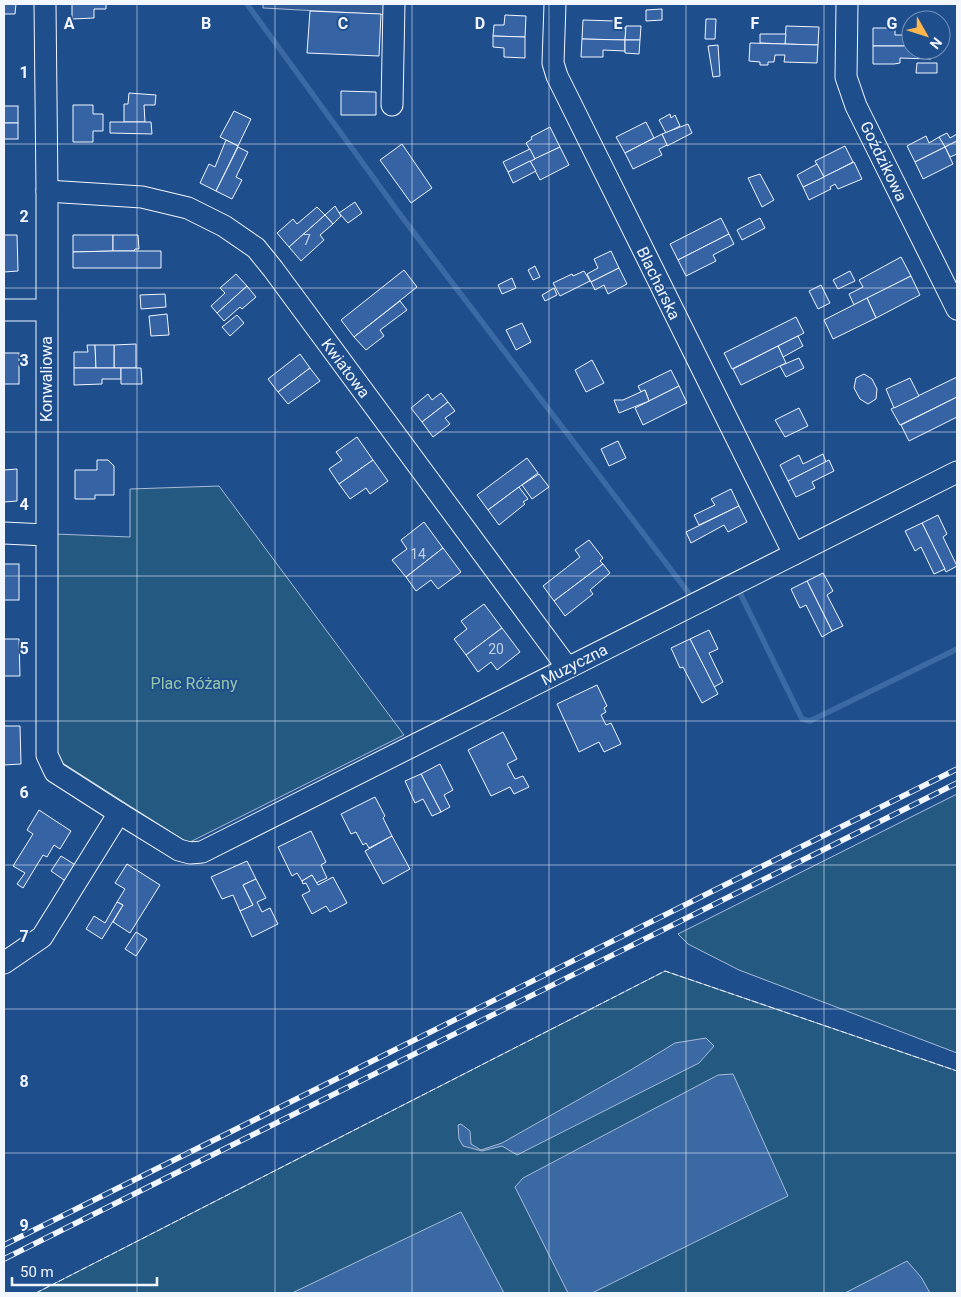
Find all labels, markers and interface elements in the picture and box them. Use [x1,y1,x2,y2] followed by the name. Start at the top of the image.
[901,10,951,60] north arrow
[64,14,75,33] text: A
[201,14,211,33] text: B
[338,14,348,33] text: C
[475,14,485,33] text: D
[614,14,623,33] text: E
[751,14,760,33] text: F
[887,14,898,33] text: G
[927,34,945,52] text: N
[19,63,29,82] text: 1
[856,118,911,204] street label: Goździkowa
[19,207,29,226] text: 2
[303,232,311,248] house number: 7
[633,244,684,323] street label: Blacharska
[317,335,374,402] street label: Kwiatowa
[37,336,56,422] street label: Konwaliowa
[19,351,29,370] text: 3
[19,495,29,514] text: 4
[410,546,426,562] house number: 14
[19,639,29,658] text: 5
[538,640,611,689] street label: Muzyczna
[488,641,504,657] house number: 20
[151,674,238,693] park label: Plac Różany
[19,783,29,802] text: 6
[19,927,29,946] text: 7
[19,1072,29,1091] text: 8
[19,1216,29,1235] text: 9
[12,1254,158,1286] scale bar
[20,1263,54,1281] text: 50 m

